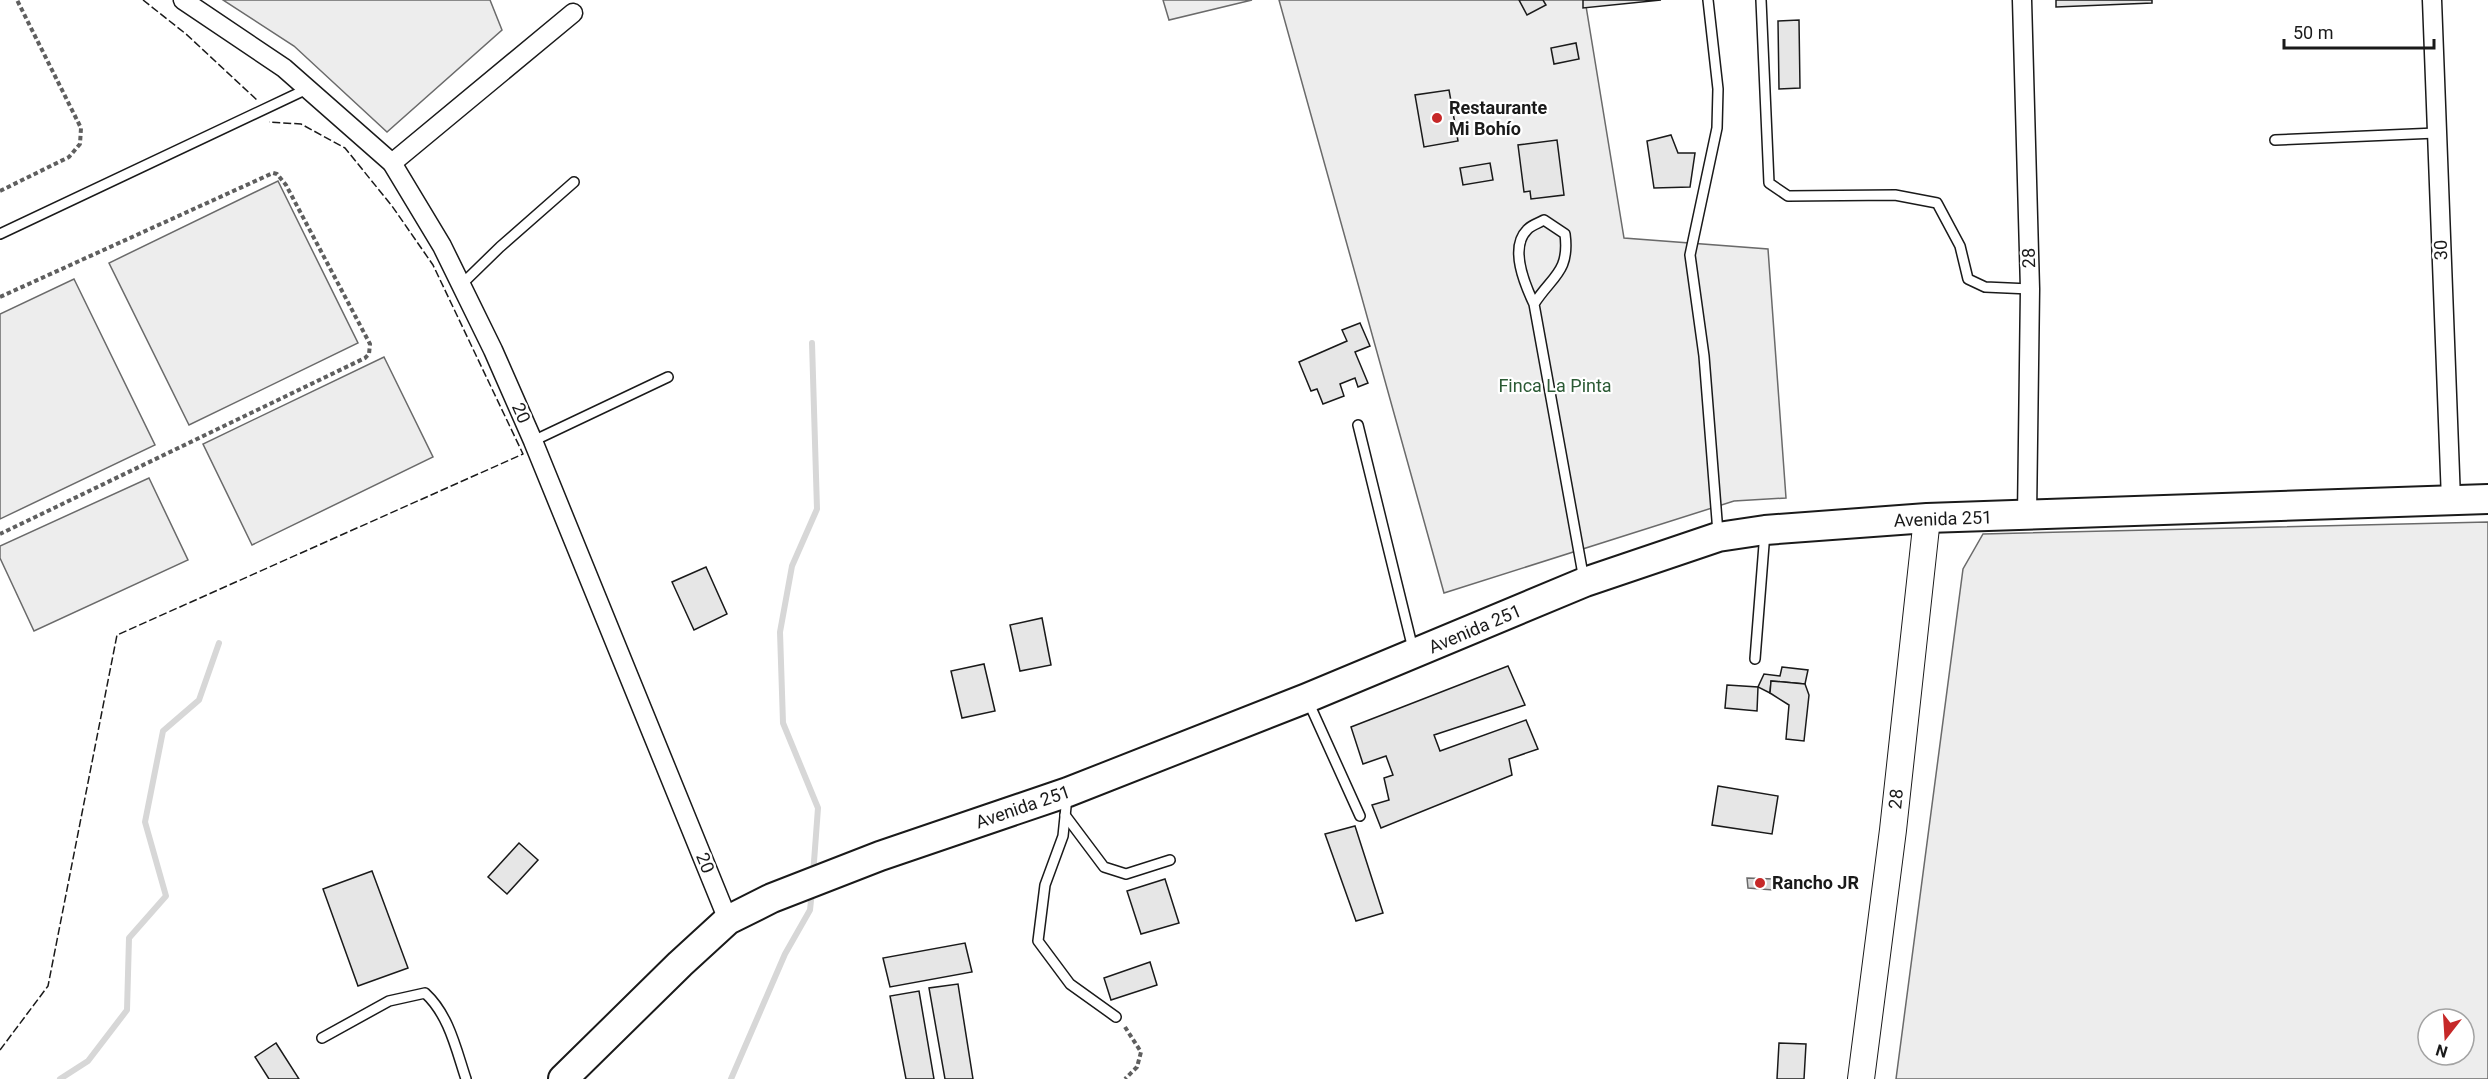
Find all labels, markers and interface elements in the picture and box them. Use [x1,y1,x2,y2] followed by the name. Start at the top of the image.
[2284,12,2434,50] scale bar
[2293,22,2333,43] text: 50 m
[1449,97,1547,139] place label: Restaurante Mi Bohío
[1430,111,1444,125] marker: Restaurante Mi Bohío
[2430,240,2451,260] street label: 30
[2018,248,2039,268] street label: 28
[1498,375,1612,396] park label: Finca La Pinta
[508,399,535,426] street label: 20
[1893,506,1993,531] street label: Avenida 251
[1425,600,1524,657] street label: Avenida 251
[973,781,1073,832] street label: Avenida 251
[1884,788,1907,810] street label: 28
[692,849,719,876] street label: 20
[1772,872,1859,893] place label: Rancho JR
[1753,876,1767,890] marker: Rancho JR
[2416,1007,2476,1067] north arrow
[2434,1040,2450,1062] text: N

